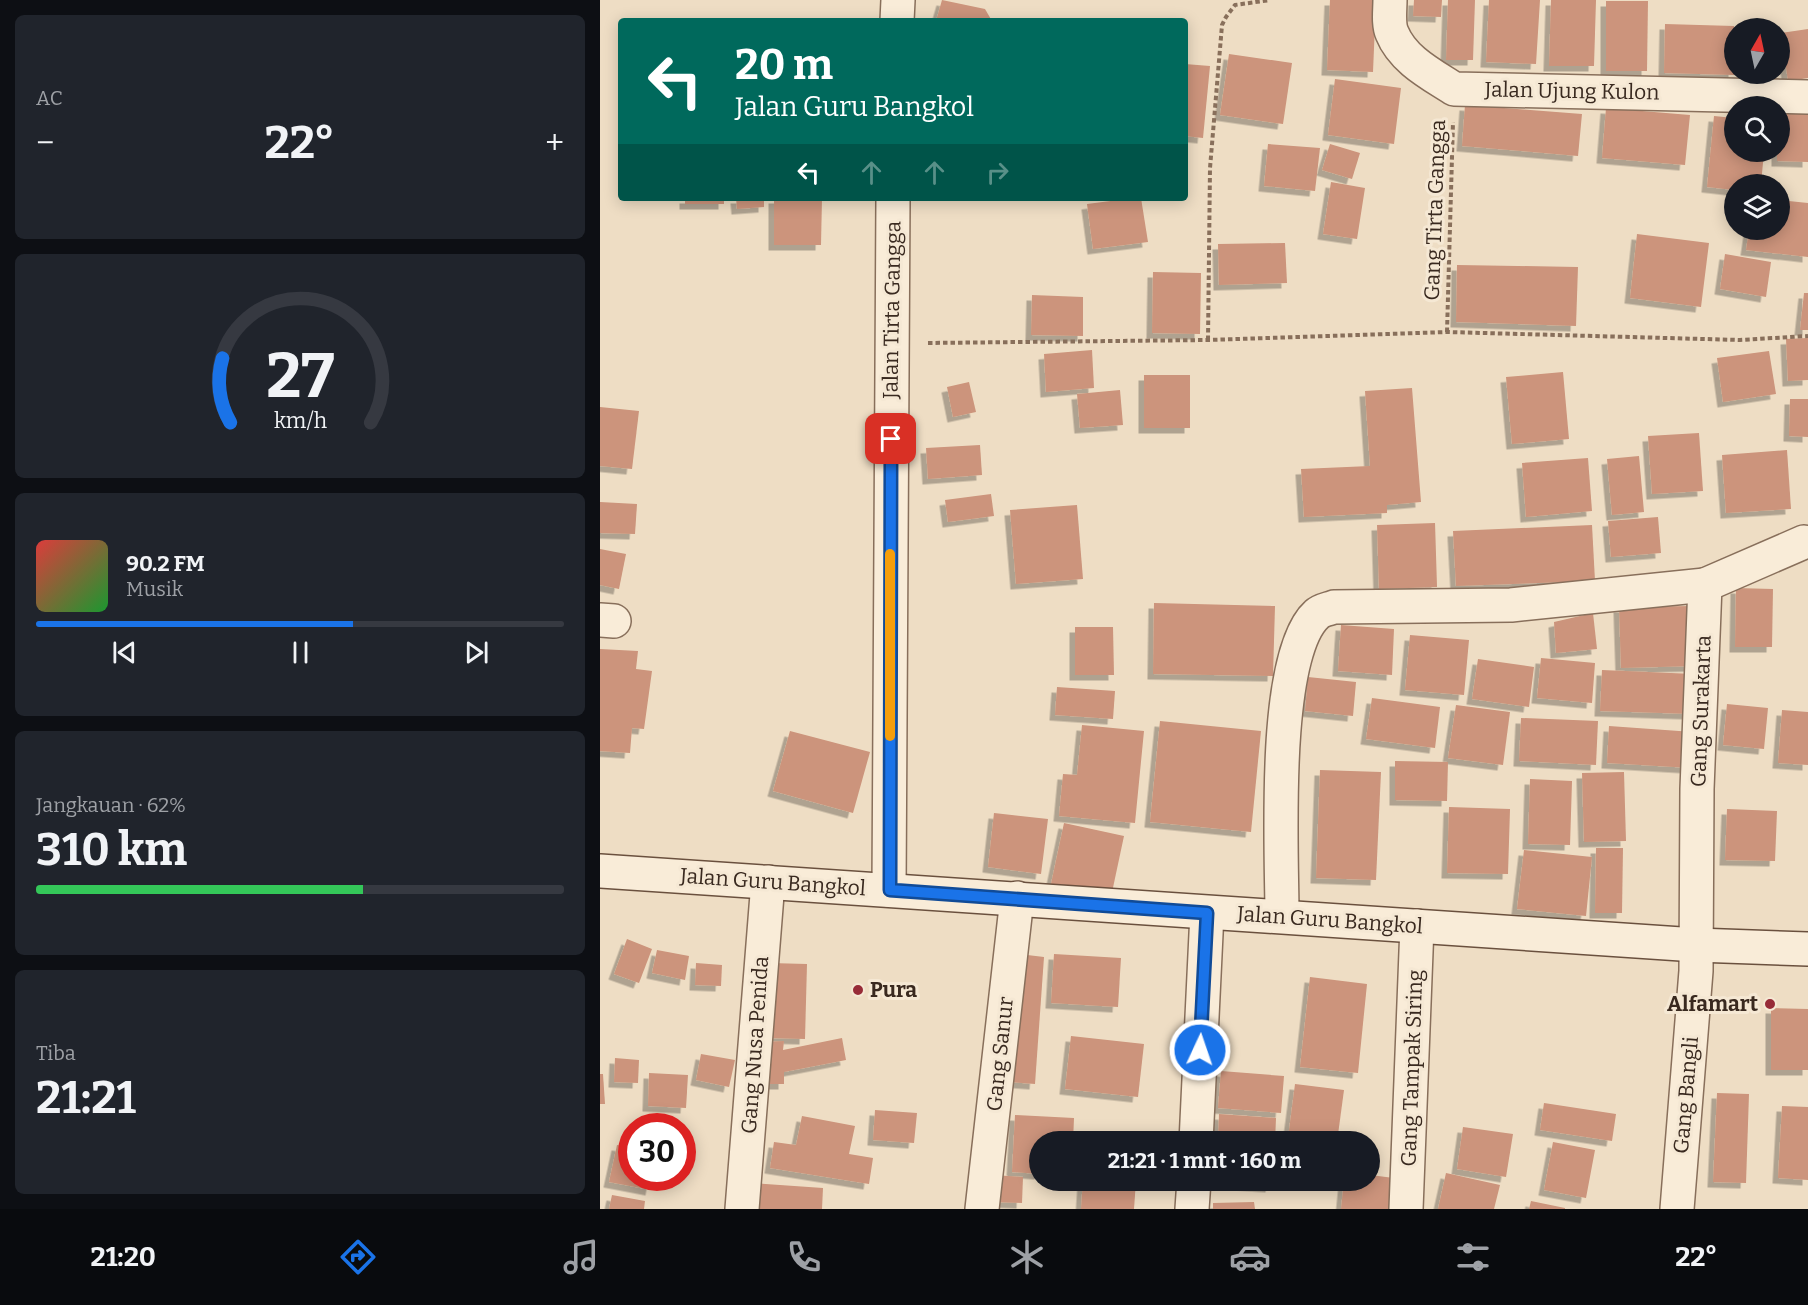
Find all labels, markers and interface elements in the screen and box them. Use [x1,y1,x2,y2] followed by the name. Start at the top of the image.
[1724,18,1790,84] north arrow
[1724,18,1790,240] map controls
[735,40,833,90] text: 20 m
[636,42,714,120] icon: left
[1483,76,1660,106] street label: Jalan Ujung Kulon
[36,86,63,110] text: AC
[735,91,974,123] text: Jalan Guru Bangkol
[1724,96,1790,162] button: search
[264,116,335,170] text: 22°
[1419,118,1451,301] street label: Gang Tirta Gangga
[36,123,54,163] text: −
[545,123,564,163] text: +
[792,156,825,189] icon: left
[855,156,888,189] icon: ahead
[918,156,951,189] icon: ahead
[981,156,1014,189] icon: right
[1724,174,1790,240] button: layers
[877,220,907,400] street label: Jalan Tirta Gangga
[266,339,334,414] text: 27
[273,408,327,434] text: km/h
[865,413,916,464] pin
[874,422,907,455] icon: arrive
[126,550,205,577] text: 90.2 FM
[126,577,183,601] text: Musik
[1685,634,1717,788] street label: Gang Surakarta
[108,636,141,669] icon: previous
[284,636,317,669] icon: pause
[460,636,493,669] icon: next
[36,793,186,817] text: Jangkauan · 62%
[36,823,187,877] text: 310 km
[678,862,867,901] street label: Jalan Guru Bangkol
[1235,900,1424,939] street label: Jalan Guru Bangkol
[736,955,774,1135] street label: Gang Nusa Penida
[1396,969,1428,1167] street label: Gang Tampak Siring
[870,977,917,1003] place label: Pura
[851,983,865,997] marker: Pura
[1667,991,1759,1017] place label: Alfamart
[981,995,1019,1113] street label: Gang Sanur
[1763,997,1777,1011] marker: Alfamart
[1168,1018,1232,1082] position arrow
[1668,1035,1704,1155] street label: Gang Bangli
[36,1041,76,1065] text: Tiba
[36,1071,136,1125] text: 21:21
[618,1113,696,1191] speed limit sign: 30
[1108,1147,1301,1174] text: 21:21 · 1 mnt · 160 m
[337,1236,379,1278] icon: directions
[560,1236,602,1278] icon: music
[783,1236,825,1278] icon: phone
[1006,1236,1048,1278] icon: climate
[1229,1236,1271,1278] icon: car
[1452,1236,1494,1278] icon: filters
[91,1241,156,1273] text: 21:20
[1675,1241,1717,1273] text: 22°

